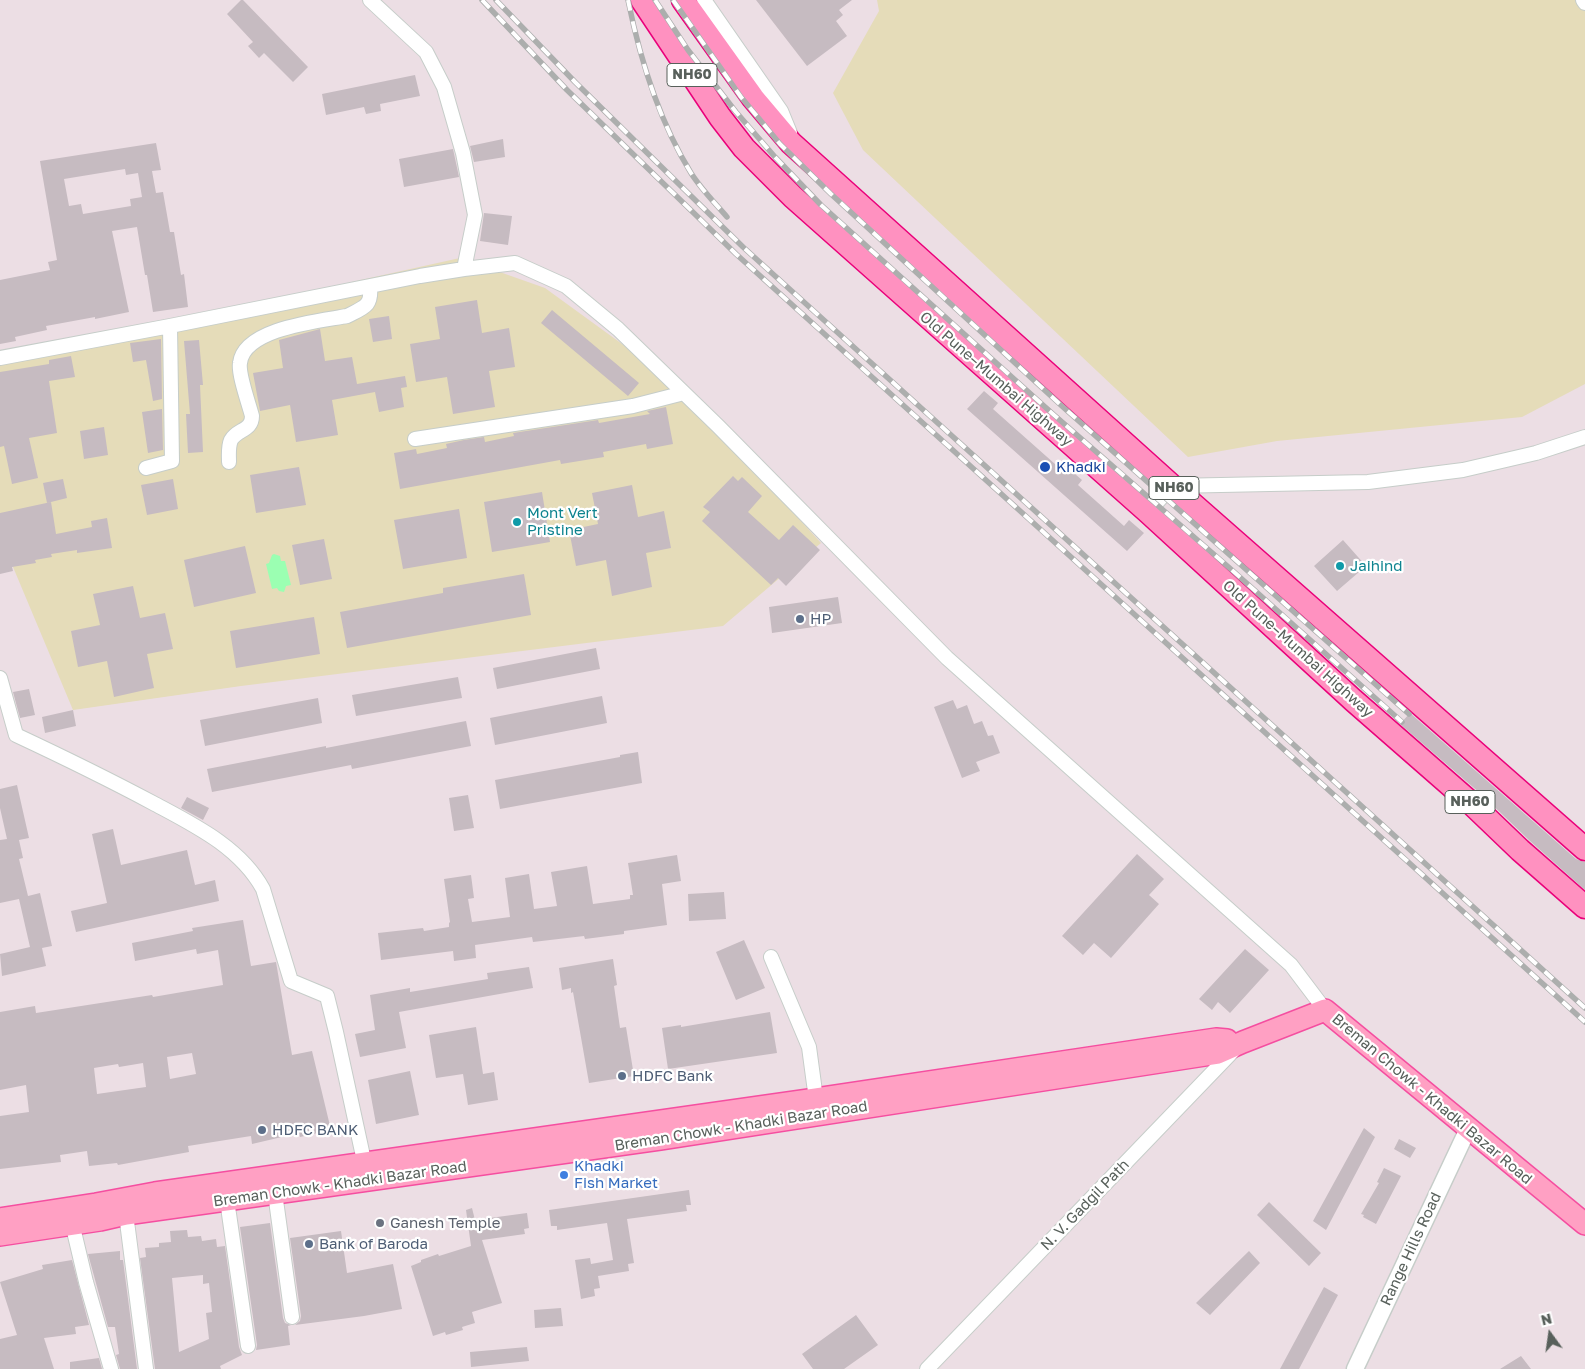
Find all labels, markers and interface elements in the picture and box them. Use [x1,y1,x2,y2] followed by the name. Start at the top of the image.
[667,64,717,86] road number: NH60
[916,308,1076,450] street label: Old Pune–Mumbai Highway
[1056,458,1106,476] place label: Khadki
[1038,460,1052,474] marker: Khadki
[1149,476,1199,499] road number: NH60
[527,504,598,539] place label: Mont Vert Pristine
[511,516,523,528] marker: Mont Vert Pristine
[1350,557,1403,575] place label: Jaihind
[1334,560,1346,572] marker: Jaihind
[1219,577,1377,721] street label: Old Pune–Mumbai Highway
[810,610,831,628] place label: HP
[794,613,806,625] marker: HP
[1445,790,1495,814] road number: NH60
[1328,1010,1536,1188] street label: Breman Chowk - Khadki Bazar Road
[632,1067,713,1085] place label: HDFC Bank
[616,1070,628,1082] marker: HDFC Bank
[613,1097,869,1155] street label: Breman Chowk - Khadki Bazar Road
[272,1121,358,1139] place label: HDFC BANK
[256,1124,268,1136] marker: HDFC BANK
[1037,1156,1133,1254] street label: N. V. Gadgil Path
[212,1157,468,1211] street label: Breman Chowk - Khadki Bazar Road
[574,1157,658,1192] place label: Khadki Fish Market
[558,1169,570,1181] marker: Khadki Fish Market
[1377,1190,1445,1308] street label: Range Hills Road
[390,1214,500,1232] place label: Ganesh Temple
[374,1217,386,1229] marker: Ganesh Temple
[319,1235,428,1253] place label: Bank of Baroda
[303,1238,315,1250] marker: Bank of Baroda
[1525,1309,1575,1359] north arrow
[1539,1309,1553,1328] text: N

